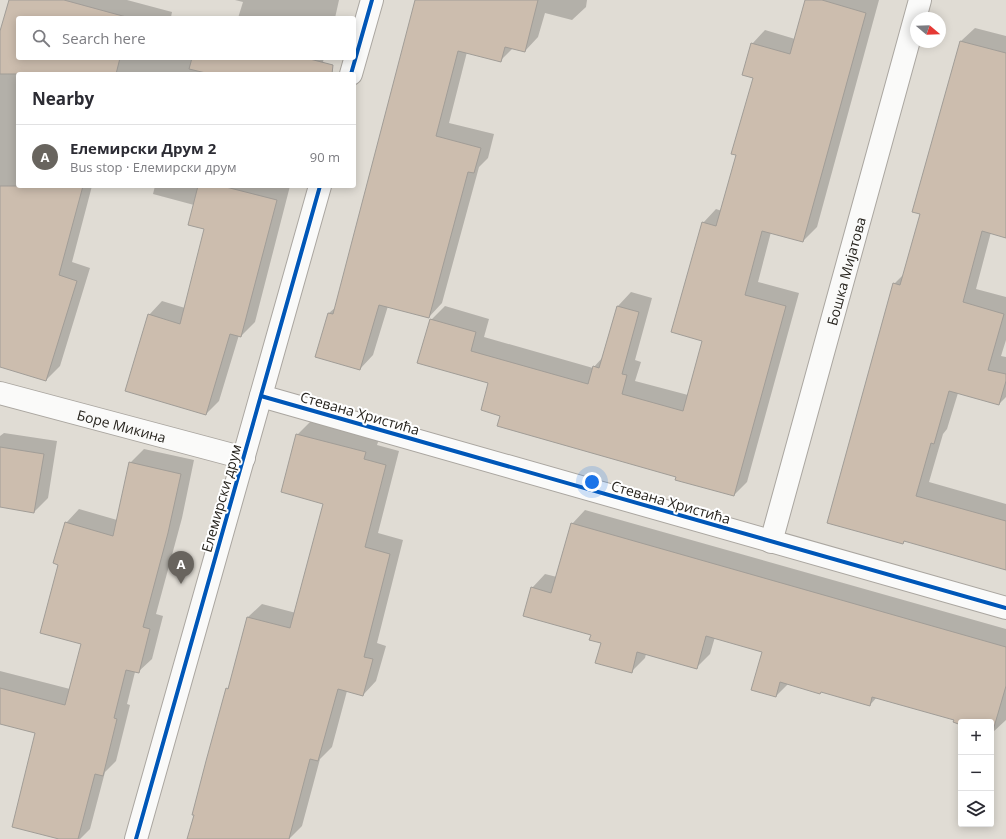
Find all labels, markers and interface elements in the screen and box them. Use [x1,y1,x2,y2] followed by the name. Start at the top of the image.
[910,12,946,48] north arrow
[16,16,356,60] search box
[30,27,52,49] icon: search
[62,28,146,48] text: Search here
[32,87,94,110] text: Nearby
[70,138,216,158] text: Елемирски Друм 2
[41,148,49,166] text: A
[310,148,340,166] text: 90 m
[70,158,237,176] text: Bus stop · Елемирски друм
[822,215,869,327] street label: Бошка Мијатова
[298,387,422,439] street label: Стевана Христића
[75,404,168,446] street label: Боре Микина
[196,442,246,554] street label: Елемирски друм
[582,472,602,492] your location
[609,476,733,528] street label: Стевана Христића
[168,551,194,584] pin: A
[958,719,994,827] map controls
[958,719,994,755] button: +
[958,755,994,791] button: −
[958,791,994,827] button: layers

